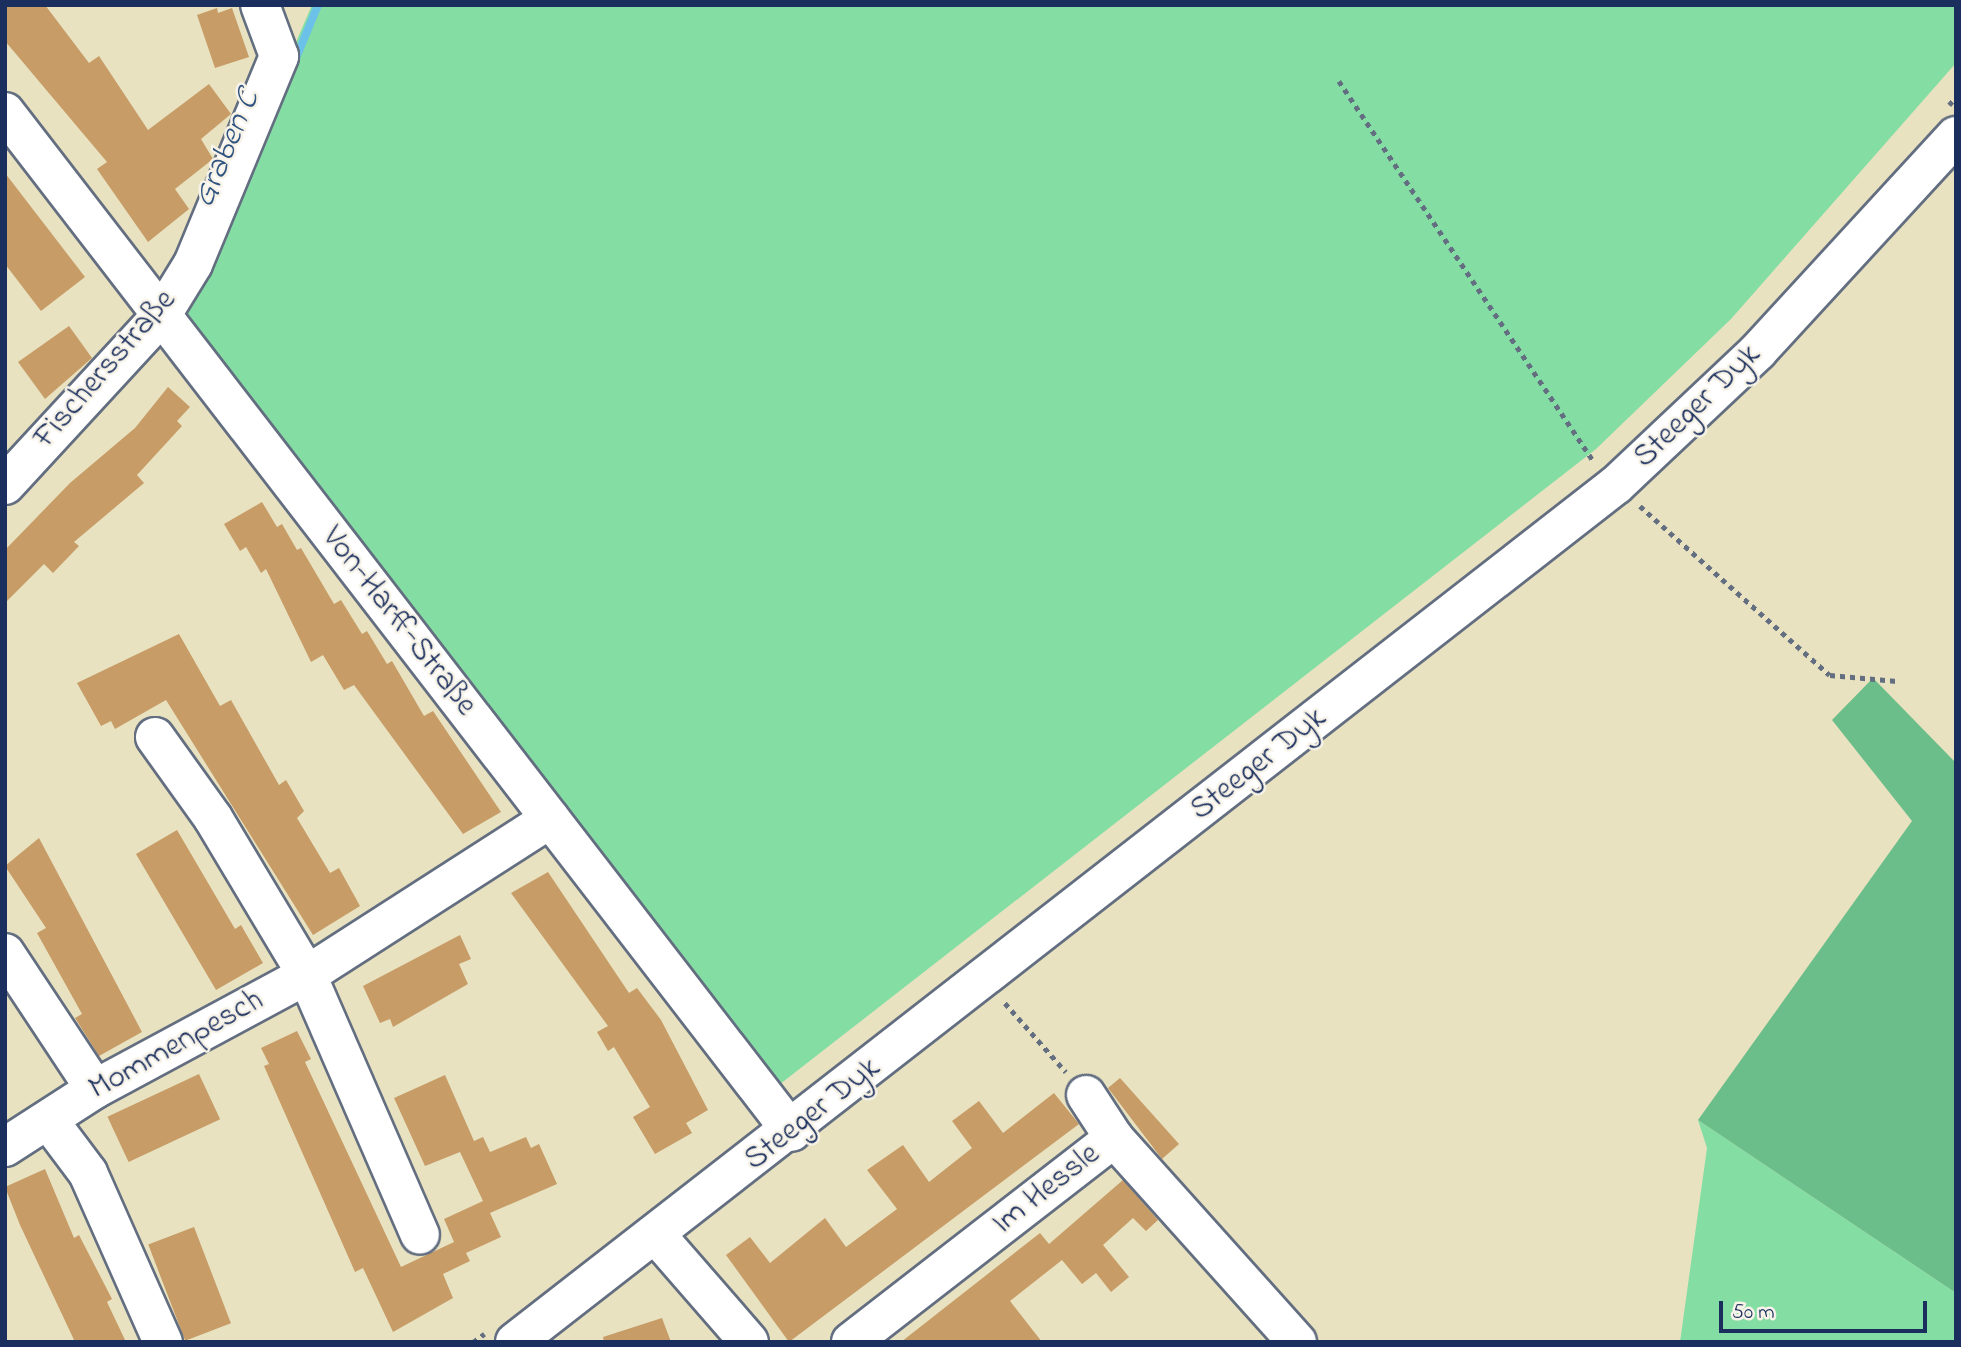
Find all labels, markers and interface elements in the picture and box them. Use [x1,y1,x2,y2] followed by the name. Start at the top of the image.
[186,84,270,214] water label: Graben C
[27,283,185,457] street label: Fischersstraße
[1626,337,1770,477] street label: Steeger Dyk
[312,520,484,724] street label: Von-Harff-Straße
[1183,700,1335,830] street label: Steeger Dyk
[83,982,271,1110] street label: Mommenpesch
[737,1050,889,1180] street label: Steeger Dyk
[986,1136,1108,1244] street label: Im Hessle
[1723,1288,1931,1332] scale bar
[1732,1298,1775,1328] text: 50 m

